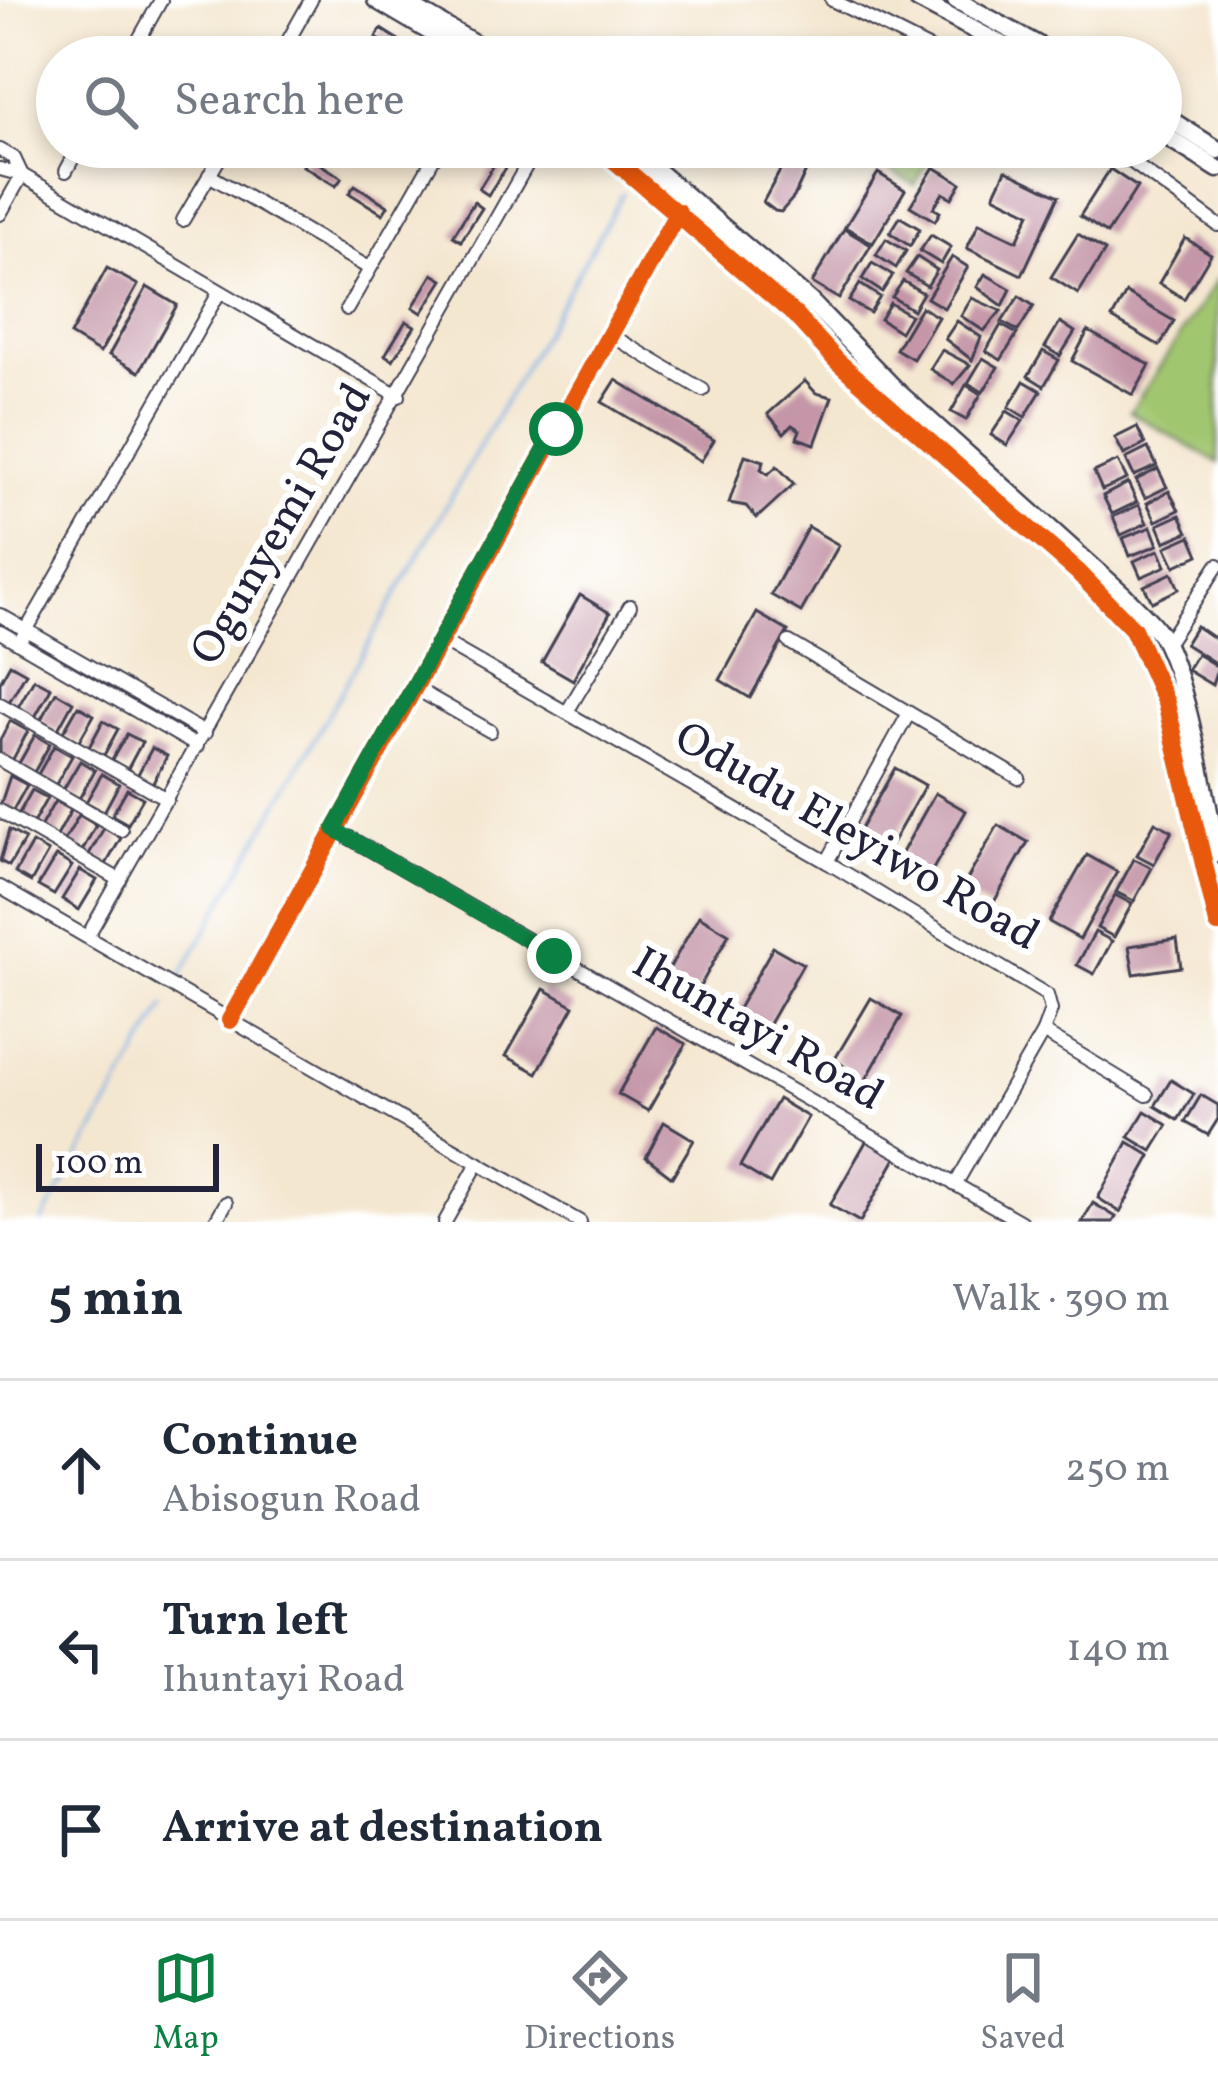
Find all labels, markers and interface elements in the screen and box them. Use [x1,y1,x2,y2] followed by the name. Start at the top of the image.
[36,36,1182,168] search box
[78,69,144,135] icon: search
[174,71,405,134] text: Search here
[177,373,389,677] street label: Ogunyemi Road
[529,402,583,456] route start
[662,708,1050,968] street label: Odudu Eleyiwo Road
[527,929,581,983] route end
[620,934,894,1128] street label: Ihuntayi Road
[36,1138,219,1191] scale bar
[54,1142,143,1188] text: 100 m
[48,1265,184,1336] text: 5 min
[952,1273,1170,1327] text: Walk · 390 m
[162,1411,358,1474] text: Continue
[48,1437,114,1503] icon: ahead
[1065,1443,1170,1497] text: 250 m
[162,1474,421,1528] text: Abisogun Road
[162,1591,348,1654] text: Turn left
[48,1617,114,1683] icon: left
[1067,1623,1170,1677] text: 140 m
[162,1654,405,1708] text: Ihuntayi Road
[48,1797,114,1863] icon: arrive
[162,1798,603,1861] text: Arrive at destination
[153,1945,219,2063] tab: Map
[524,1945,675,2063] tab: Directions
[980,1945,1065,2063] tab: Saved

